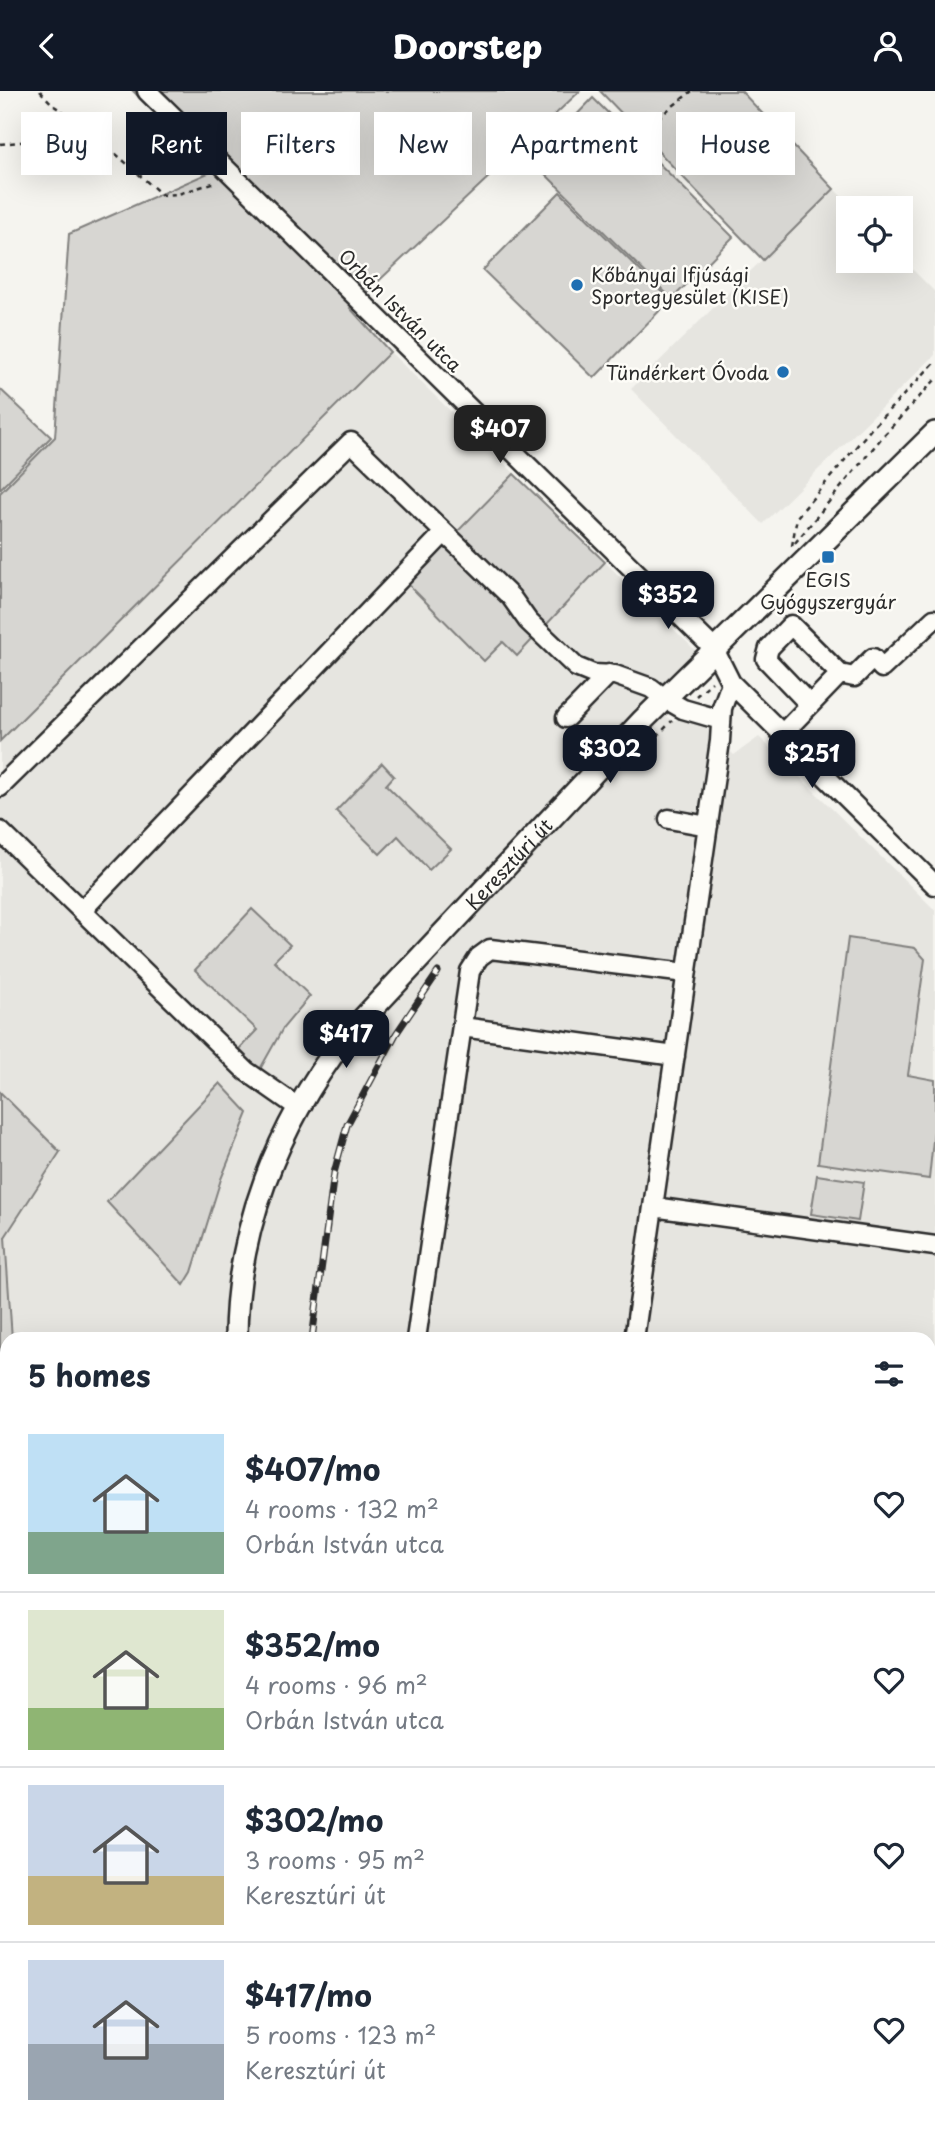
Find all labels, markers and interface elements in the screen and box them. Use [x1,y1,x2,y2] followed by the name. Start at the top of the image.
[393,22,542,70] text: Doorstep
[28,27,66,65] icon: back
[869,27,907,65] icon: person
[21,112,112,175] chip: Buy
[126,112,227,175] chip: Rent
[241,112,360,175] chip: Filters
[374,112,472,175] chip: New
[486,112,662,175] chip: Apartment
[676,112,795,175] chip: House
[836,196,913,273] map controls
[836,196,913,273] button: locate
[333,242,469,378] street label: Orbán István utca
[591,260,789,310] place label: Kőbányai Ifjúsági Sportegyesület (KISE)
[569,277,585,293] marker: Kőbányai Ifjúsági Sportegyesület (KISE)
[606,358,769,386] place label: Tündérkert Óvoda
[775,364,791,380] marker: Tündérkert Óvoda
[459,405,541,465] pin: $407
[470,410,530,445] text: $407
[820,549,836,565] marker: EGIS Gyógyszergyár
[760,565,896,615] place label: EGIS Gyógyszergyár
[627,571,709,631] pin: $352
[638,576,698,611] text: $352
[569,725,651,785] pin: $302
[579,730,641,765] text: $302
[771,731,853,790] pin: $251
[784,735,840,770] text: $251
[458,811,559,916] street label: Keresztúri út
[305,1011,387,1070] pin: $417
[319,1015,373,1050] text: $417
[28,1352,151,1397] text: 5 homes
[870,1355,908,1393] icon: filters
[245,1446,380,1491] text: $407/mo
[84,1462,168,1546] icon: home
[870,1485,908,1523] icon: heart
[245,1491,439,1526] text: 4 rooms · 132 m²
[245,1526,444,1561] text: Orbán István utca
[245,1622,380,1667] text: $352/mo
[84,1638,168,1722] icon: home
[870,1661,908,1699] icon: heart
[245,1667,428,1702] text: 4 rooms · 96 m²
[245,1702,444,1737] text: Orbán István utca
[245,1797,383,1842] text: $302/mo
[84,1813,168,1897] icon: home
[870,1836,908,1874] icon: heart
[245,1842,425,1877] text: 3 rooms · 95 m²
[245,1877,386,1912] text: Keresztúri út
[245,1972,372,2017] text: $417/mo
[84,1988,168,2072] icon: home
[870,2011,908,2049] icon: heart
[245,2017,436,2052] text: 5 rooms · 123 m²
[245,2052,386,2087] text: Keresztúri út

